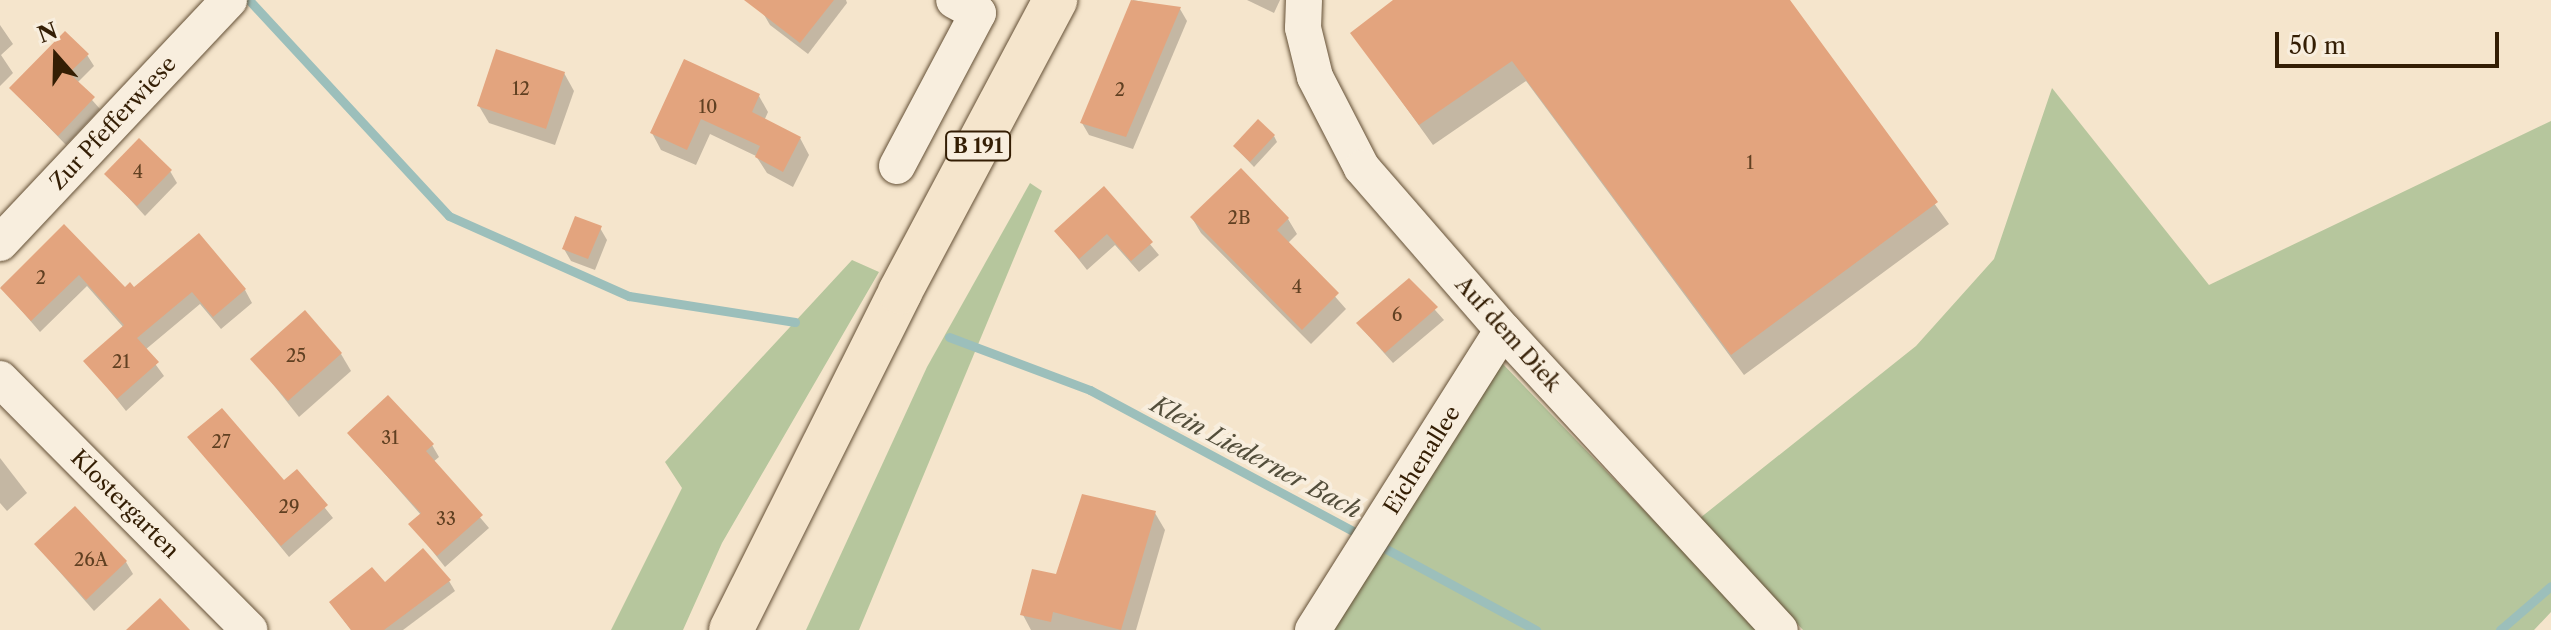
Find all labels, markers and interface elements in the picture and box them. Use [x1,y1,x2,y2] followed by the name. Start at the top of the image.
[16,16,96,96] north arrow
[2279,16,2503,66] scale bar
[34,17,61,49] text: N
[2289,31,2346,60] text: 50 m
[44,51,182,195] street label: Zur Pfefferwiese
[512,78,530,100] house number: 12
[1115,79,1125,101] house number: 2
[699,96,717,118] house number: 10
[944,130,1012,162] road number: B 191
[1746,152,1754,174] house number: 1
[133,161,143,183] house number: 4
[1228,207,1250,229] house number: 2B
[36,267,46,289] house number: 2
[1450,271,1566,397] street label: Auf dem Diek
[1292,276,1302,298] house number: 4
[1392,304,1402,326] house number: 6
[286,345,306,367] house number: 25
[112,351,130,373] house number: 21
[1146,389,1366,525] water label: Klein Liederner Bach
[1378,401,1466,519] street label: Eichenallee
[381,427,399,449] house number: 31
[211,431,231,453] house number: 27
[65,444,185,564] street label: Klostergarten
[279,496,299,518] house number: 29
[436,508,456,530] house number: 33
[74,549,108,571] house number: 26A

